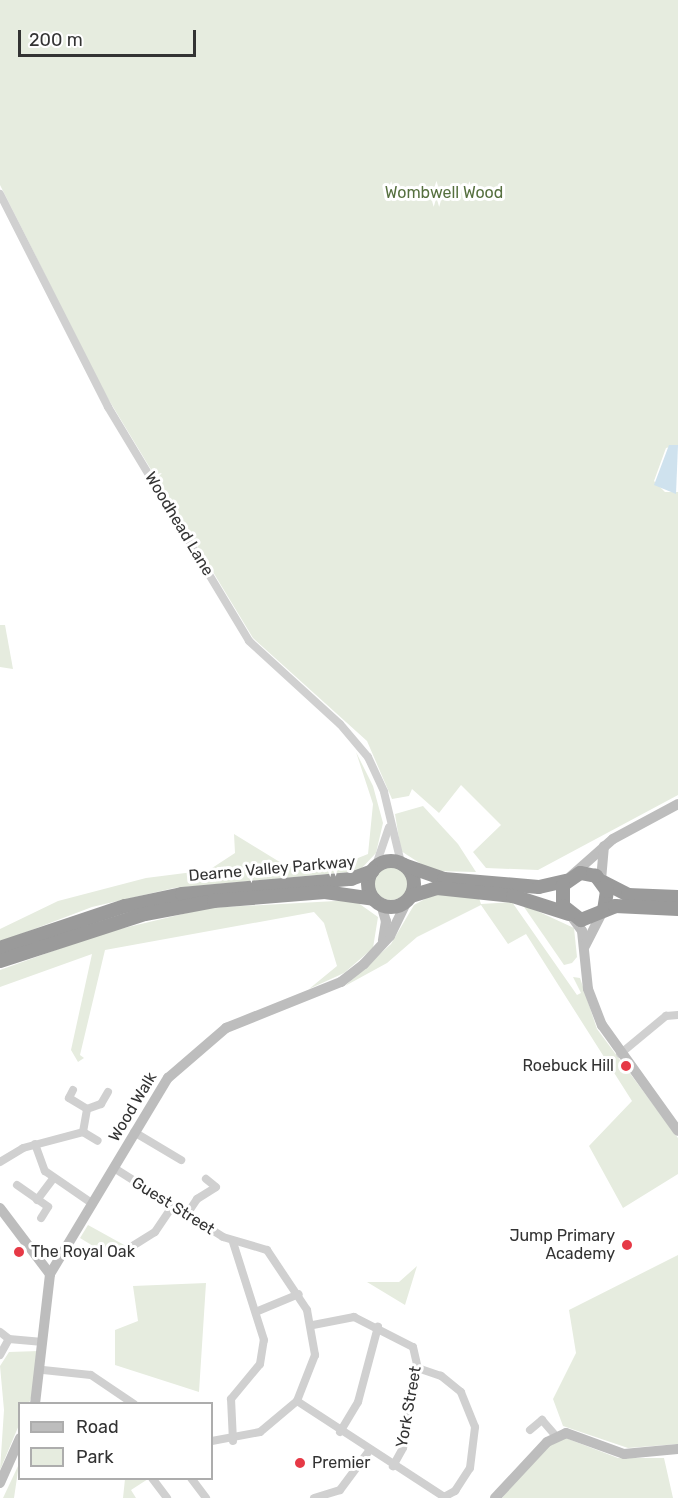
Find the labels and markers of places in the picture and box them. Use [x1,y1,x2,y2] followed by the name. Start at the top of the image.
[522,1056,614,1076] place label: Roebuck Hill
[619,1059,633,1073] marker: Roebuck Hill
[509,1226,615,1264] place label: Jump Primary Academy
[620,1238,634,1252] marker: Jump Primary Academy
[31,1242,135,1262] place label: The Royal Oak
[12,1245,26,1259] marker: The Royal Oak
[312,1453,370,1473] place label: Premier
[293,1456,307,1470] marker: Premier

